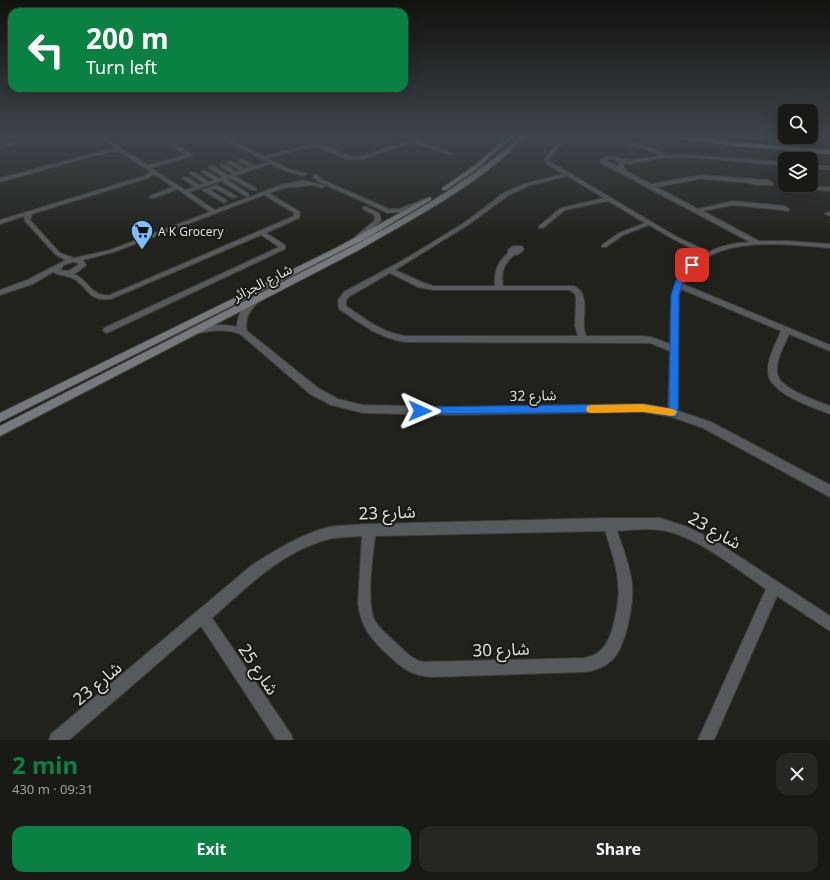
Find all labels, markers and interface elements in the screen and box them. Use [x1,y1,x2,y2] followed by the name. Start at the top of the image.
[86,19,169,57] text: 200 m
[20,24,72,76] icon: left
[86,55,157,79] text: Turn left
[778,104,818,192] map controls
[778,104,818,144] button: search
[778,152,818,192] button: layers
[129,218,155,251] supermarket icon: A K Grocery
[158,223,225,240] place label: A K Grocery
[675,248,709,282] pin
[681,254,703,276] icon: arrive
[228,259,296,307] street label: شارع الجزائر
[509,385,557,407] street label: شارع 32
[399,390,441,432] position arrow
[358,500,416,526] street label: شارع 23
[684,506,746,556] street label: شارع 23
[472,637,530,663] street label: شارع 30
[232,639,284,700] street label: شارع 25
[68,656,128,712] street label: شارع 23
[12,748,78,781] text: 2 min
[776,753,818,795] button: close
[12,780,93,798] text: 430 m · 09:31
[12,826,411,872] button: Exit
[419,826,818,872] button: Share

